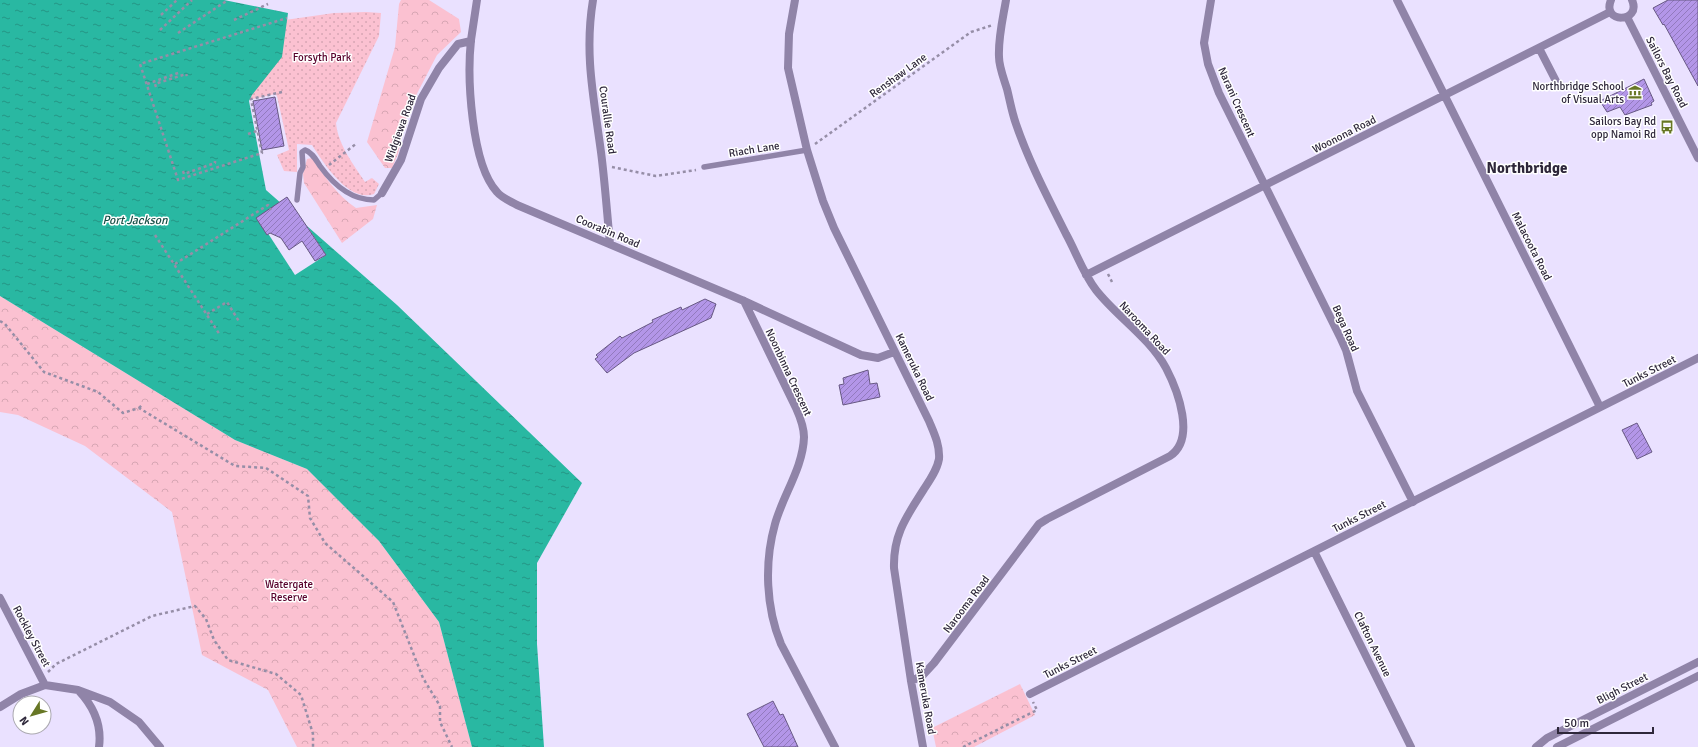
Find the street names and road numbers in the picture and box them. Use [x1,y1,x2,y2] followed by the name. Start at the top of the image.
[1643,35,1690,110] street label: Sailors Bay Road
[867,50,929,100] street label: Renshaw Lane
[1215,65,1258,139] street label: Narani Crescent
[596,85,619,155] street label: Courallie Road
[382,92,419,164] street label: Widgiewa Road
[1310,113,1378,156] street label: Woonona Road
[728,139,780,160] street label: Riach Lane
[1509,210,1554,283] street label: Malacoota Road
[574,212,642,251] street label: Coorabin Road
[1116,299,1173,358] street label: Narooma Road
[1330,303,1362,354] street label: Bega Road
[763,326,815,418] street label: Noonbinna Crescent
[893,331,937,403] street label: Kameruka Road
[1620,352,1678,390] street label: Tunks Street
[1330,497,1388,535] street label: Tunks Street
[941,573,992,636] street label: Narooma Road
[10,603,53,669] street label: Rockley Street
[1351,609,1394,679] street label: Clafton Avenue
[1041,643,1099,681] street label: Tunks Street
[913,661,938,736] street label: Kameruka Road
[1594,670,1650,707] street label: Bligh Street

